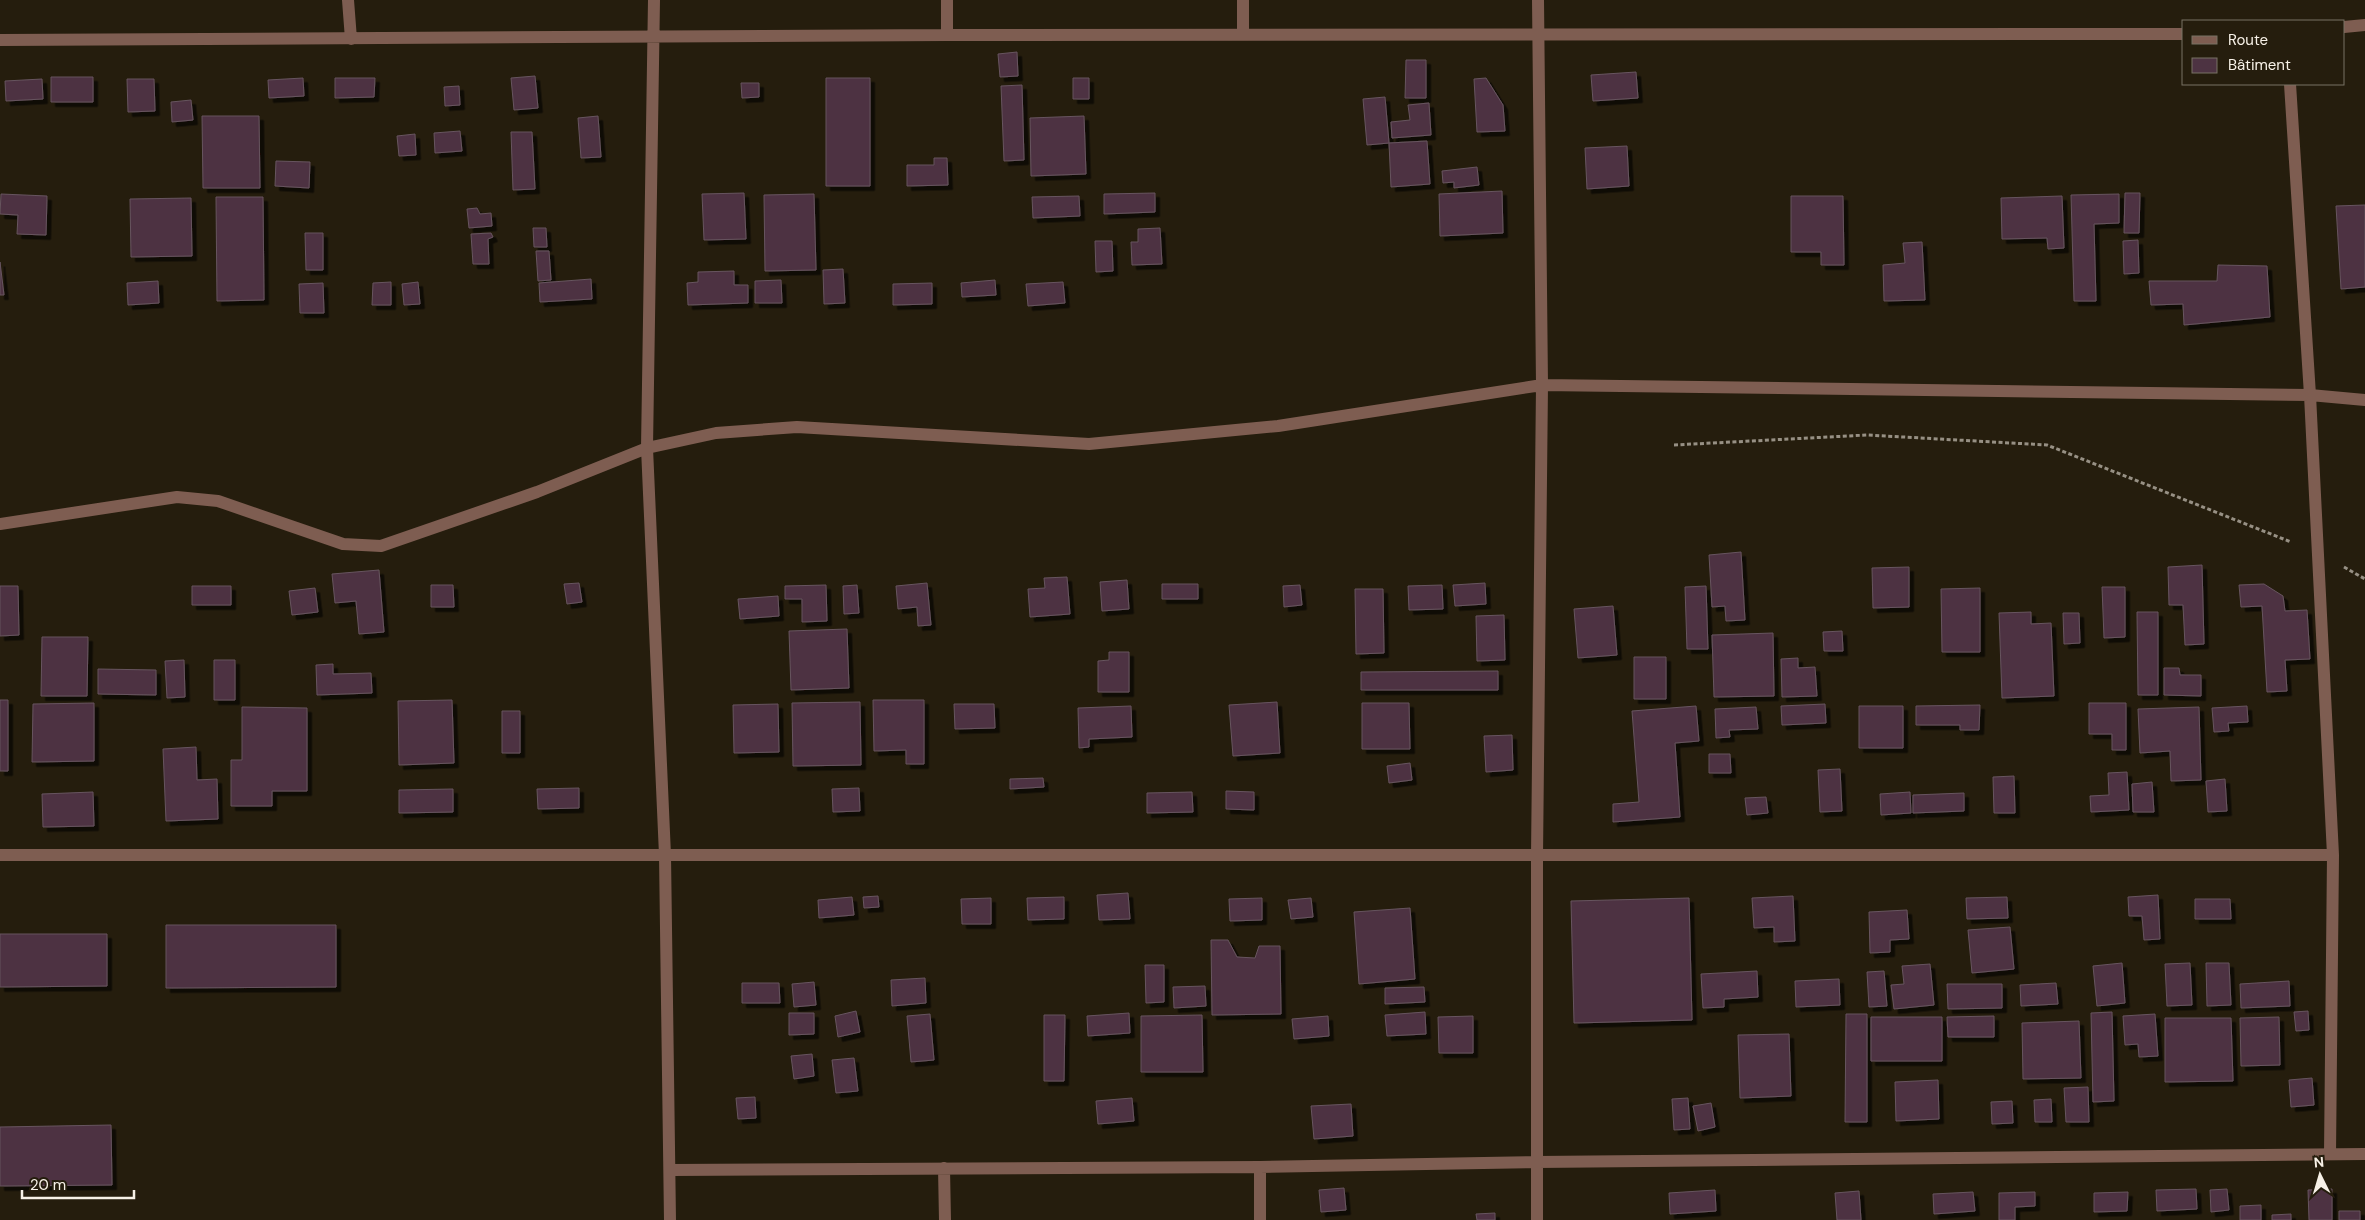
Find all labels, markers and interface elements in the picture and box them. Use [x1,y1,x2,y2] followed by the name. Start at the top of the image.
[2182,20,2345,85] legend
[2228,30,2268,50] text: Route
[2228,55,2291,75] text: Bâtiment
[2295,1150,2345,1200] north arrow
[2313,1153,2325,1171] text: N
[22,1168,135,1200] scale bar
[30,1175,66,1195] text: 20 m

